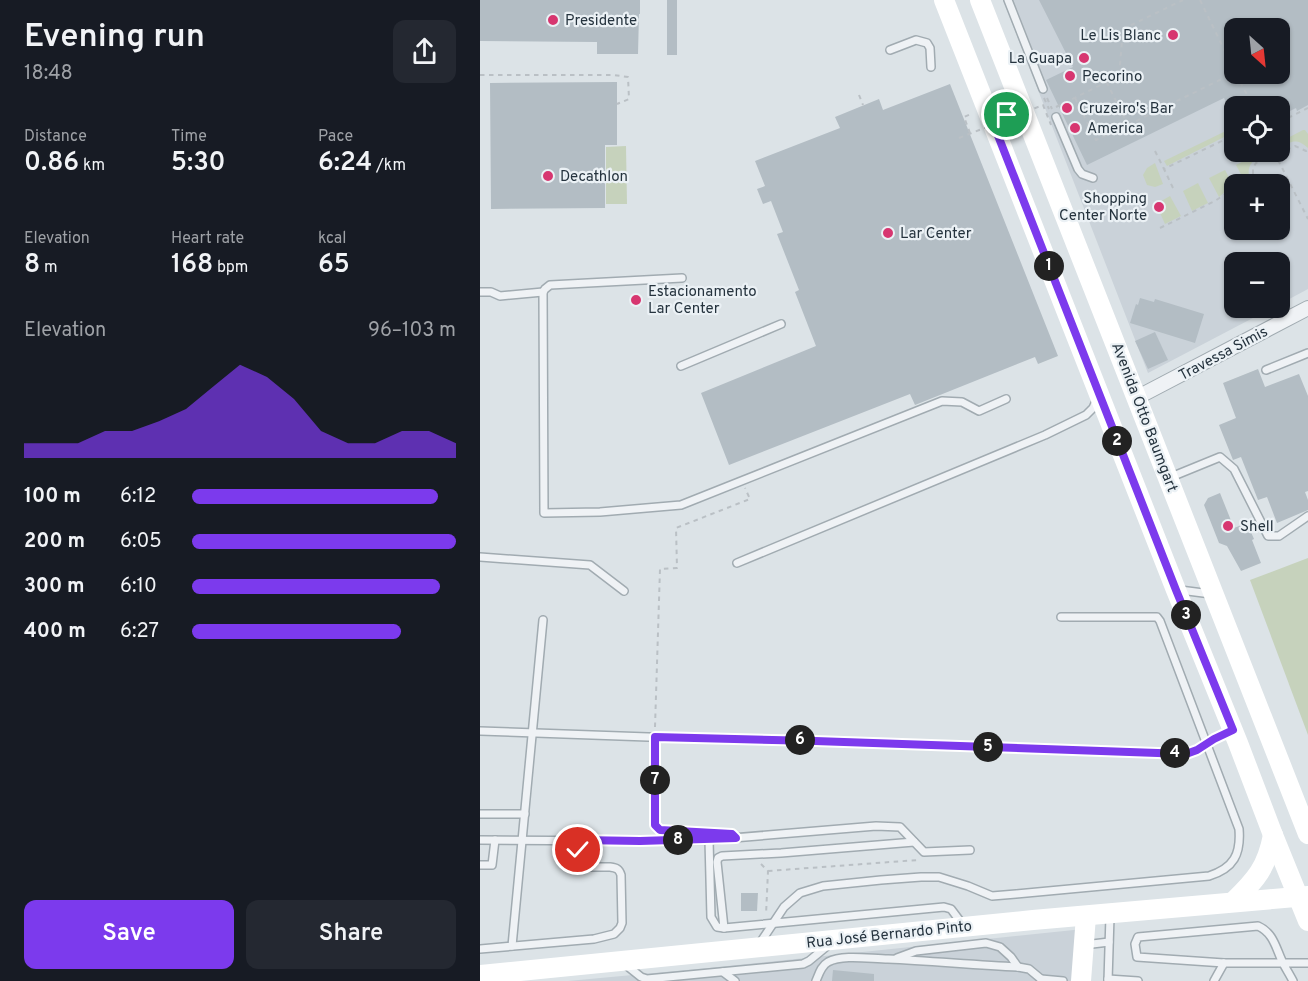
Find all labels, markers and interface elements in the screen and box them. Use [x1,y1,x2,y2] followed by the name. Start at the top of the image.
[565,12,637,31] place label: Presidente
[546,13,560,27] marker: Presidente
[24,17,205,59] text: Evening run
[1224,18,1290,84] north arrow
[1224,18,1290,318] map controls
[393,20,456,83] button: share
[1080,27,1161,46] place label: Le Lis Blanc
[1166,28,1180,42] marker: Le Lis Blanc
[1009,50,1072,69] place label: La Guapa
[1077,51,1091,65] marker: La Guapa
[24,61,73,87] text: 18:48
[1082,68,1142,87] place label: Pecorino
[1063,69,1077,83] marker: Pecorino
[981,89,1032,140] pin
[1224,96,1290,162] button: locate
[990,98,1023,131] icon: arrive
[1079,100,1174,119] place label: Cruzeiro's Bar
[1060,101,1074,115] marker: Cruzeiro's Bar
[1087,120,1143,139] place label: America
[1068,121,1082,135] marker: America
[24,127,87,147] text: Distance
[171,127,207,147] text: Time
[318,127,353,147] text: Pace
[24,147,79,180] text: 0.86
[171,147,225,180] text: 5:30
[318,147,372,180] text: 6:24
[79,156,105,176] text: km
[372,156,406,176] text: /km
[560,168,628,187] place label: Decathlon
[541,169,555,183] marker: Decathlon
[1224,174,1290,240] button: +
[1059,190,1147,226] place label: Shopping Center Norte
[1152,200,1166,214] marker: Shopping Center Norte
[900,225,972,244] place label: Lar Center
[881,226,895,240] marker: Lar Center
[24,229,90,249] text: Elevation
[171,229,244,249] text: Heart rate
[318,229,346,249] text: kcal
[24,249,40,282] text: 8
[171,249,213,282] text: 168
[318,249,350,282] text: 65
[1034,251,1064,281] pin: 1
[1224,252,1290,318] button: −
[1046,256,1052,276] text: 1
[40,258,58,278] text: m
[213,258,248,278] text: bpm
[648,283,757,319] place label: Estacionamento Lar Center
[629,293,643,307] marker: Estacionamento Lar Center
[24,318,106,344] text: Elevation
[368,318,456,344] text: 96–103 m
[1176,323,1271,386] street label: Travessa Simis
[1106,340,1181,495] street label: Avenida Otto Baumgart
[1102,426,1132,456] pin: 2
[1112,431,1122,451] text: 2
[24,484,81,510] text: 100 m
[120,484,156,510] text: 6:12
[1240,518,1274,537] place label: Shell
[1221,519,1235,533] marker: Shell
[24,529,85,555] text: 200 m
[120,529,162,555] text: 6:05
[24,574,85,600] text: 300 m
[120,574,157,600] text: 6:10
[1171,600,1201,630] pin: 3
[1181,605,1191,625] text: 3
[24,619,86,645] text: 400 m
[120,619,159,645] text: 6:27
[785,725,815,755] pin: 6
[795,730,805,750] text: 6
[973,732,1003,762] pin: 5
[983,737,993,757] text: 5
[1160,738,1190,768] pin: 4
[1170,743,1180,763] text: 4
[640,765,670,795] pin: 7
[651,770,659,790] text: 7
[552,824,603,875] pin
[663,825,693,855] pin: 8
[673,830,683,850] text: 8
[561,833,594,866] icon: check
[24,900,234,969] button: Save
[246,900,456,969] button: Share
[805,917,973,954] street label: Rua José Bernardo Pinto

